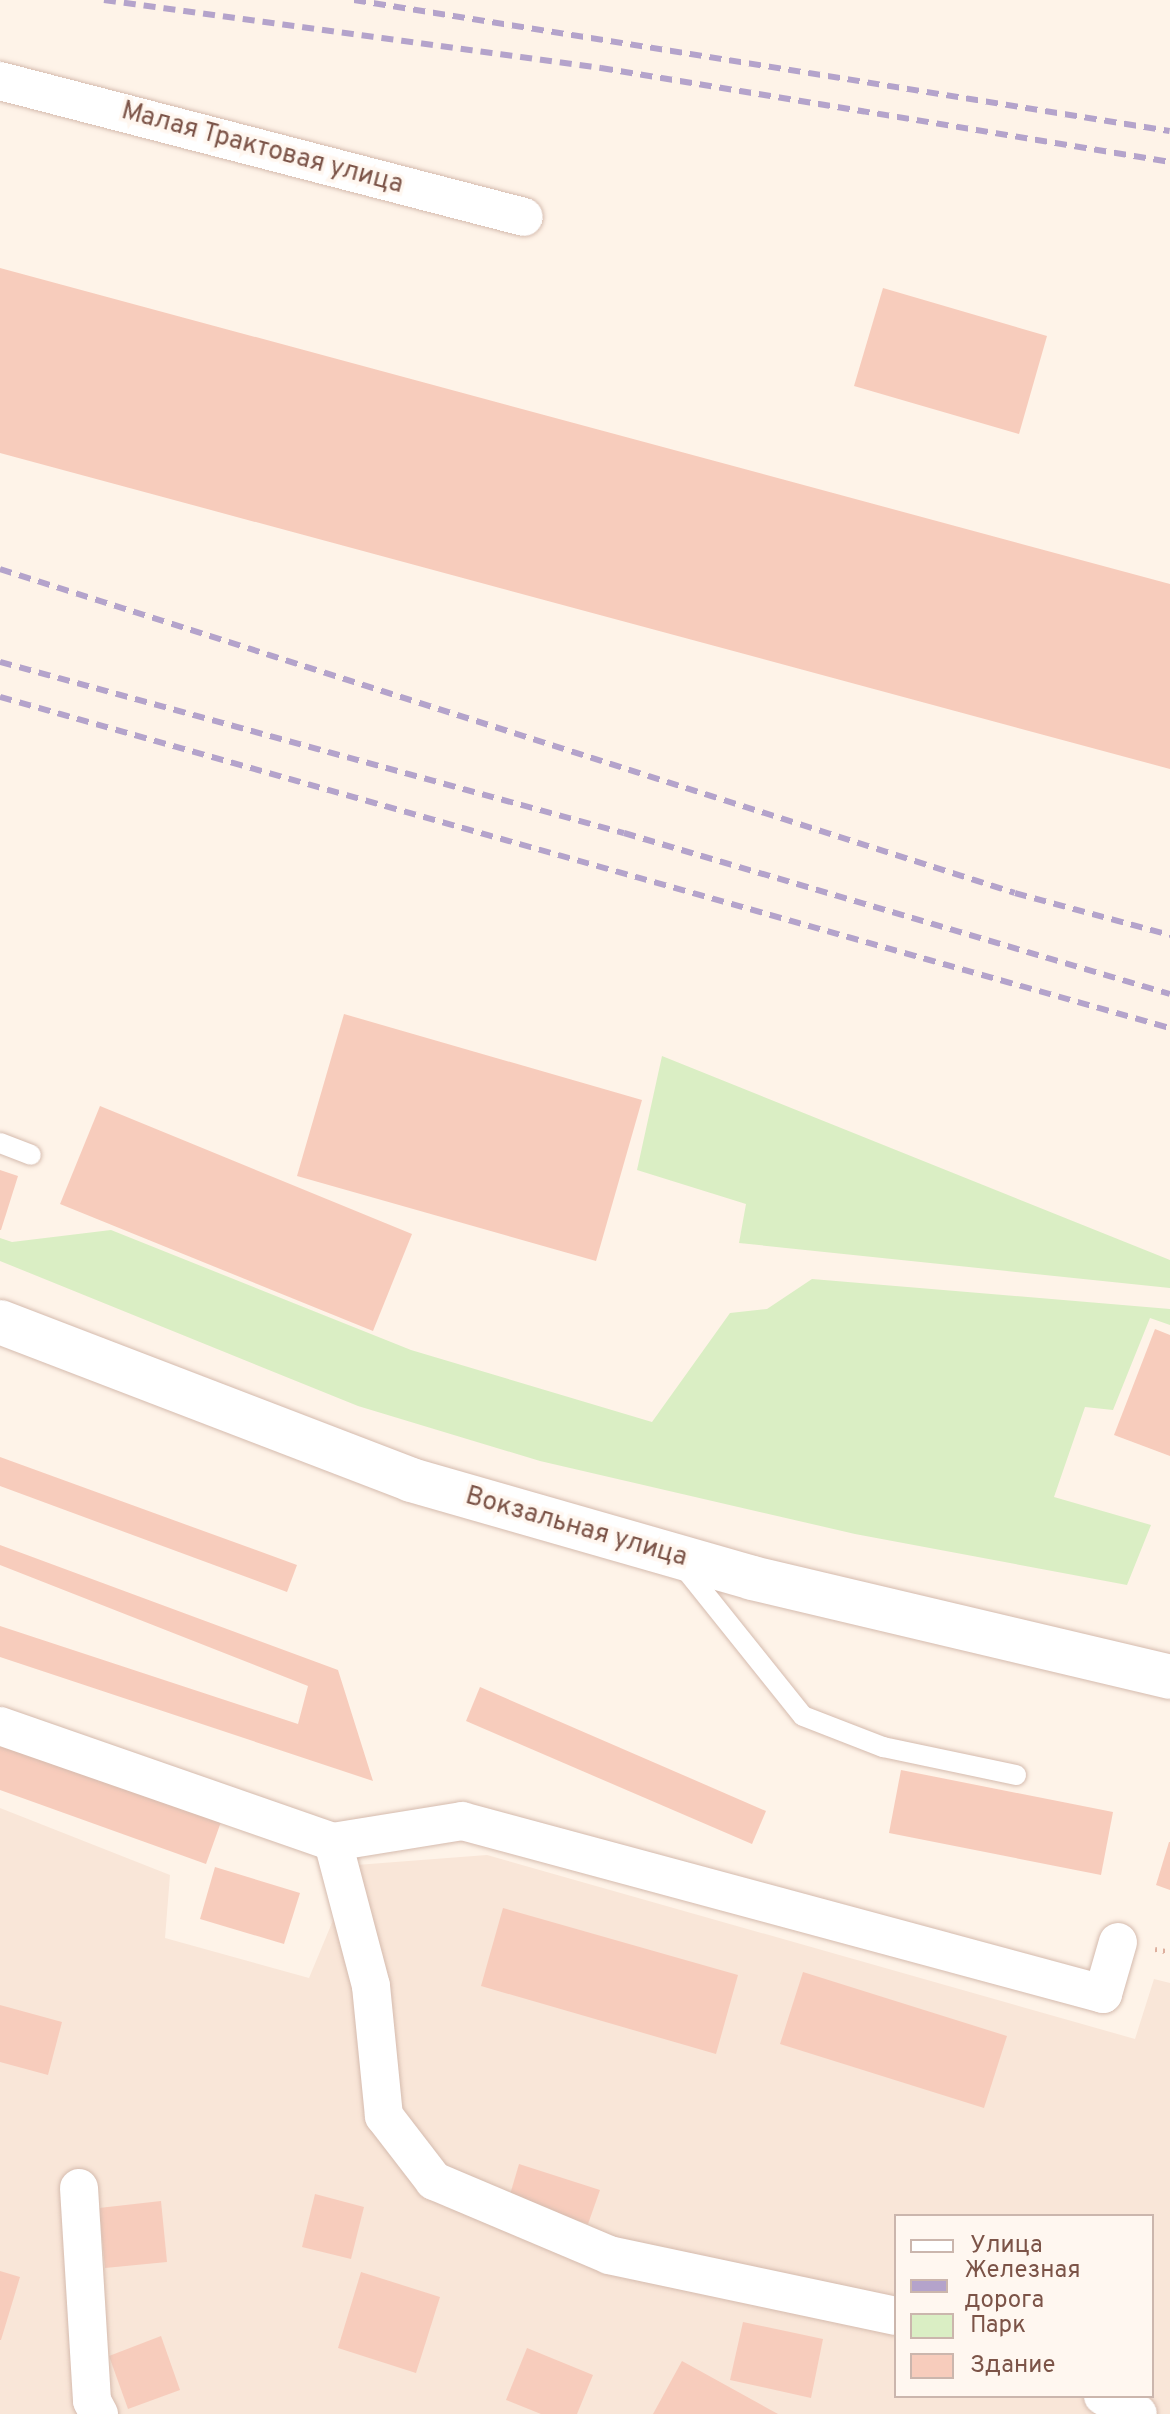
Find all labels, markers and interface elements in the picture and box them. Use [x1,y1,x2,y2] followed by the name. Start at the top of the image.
[117,96,407,202] street label: Малая Трактовая улица
[462,1481,690,1575] street label: Вокзальная улица
[894,2214,1154,2398] legend
[970,2231,1043,2261] text: Улица
[964,2256,1081,2316] text: Железная дорога
[970,2311,1026,2341] text: Парк
[970,2351,1056,2381] text: Здание

